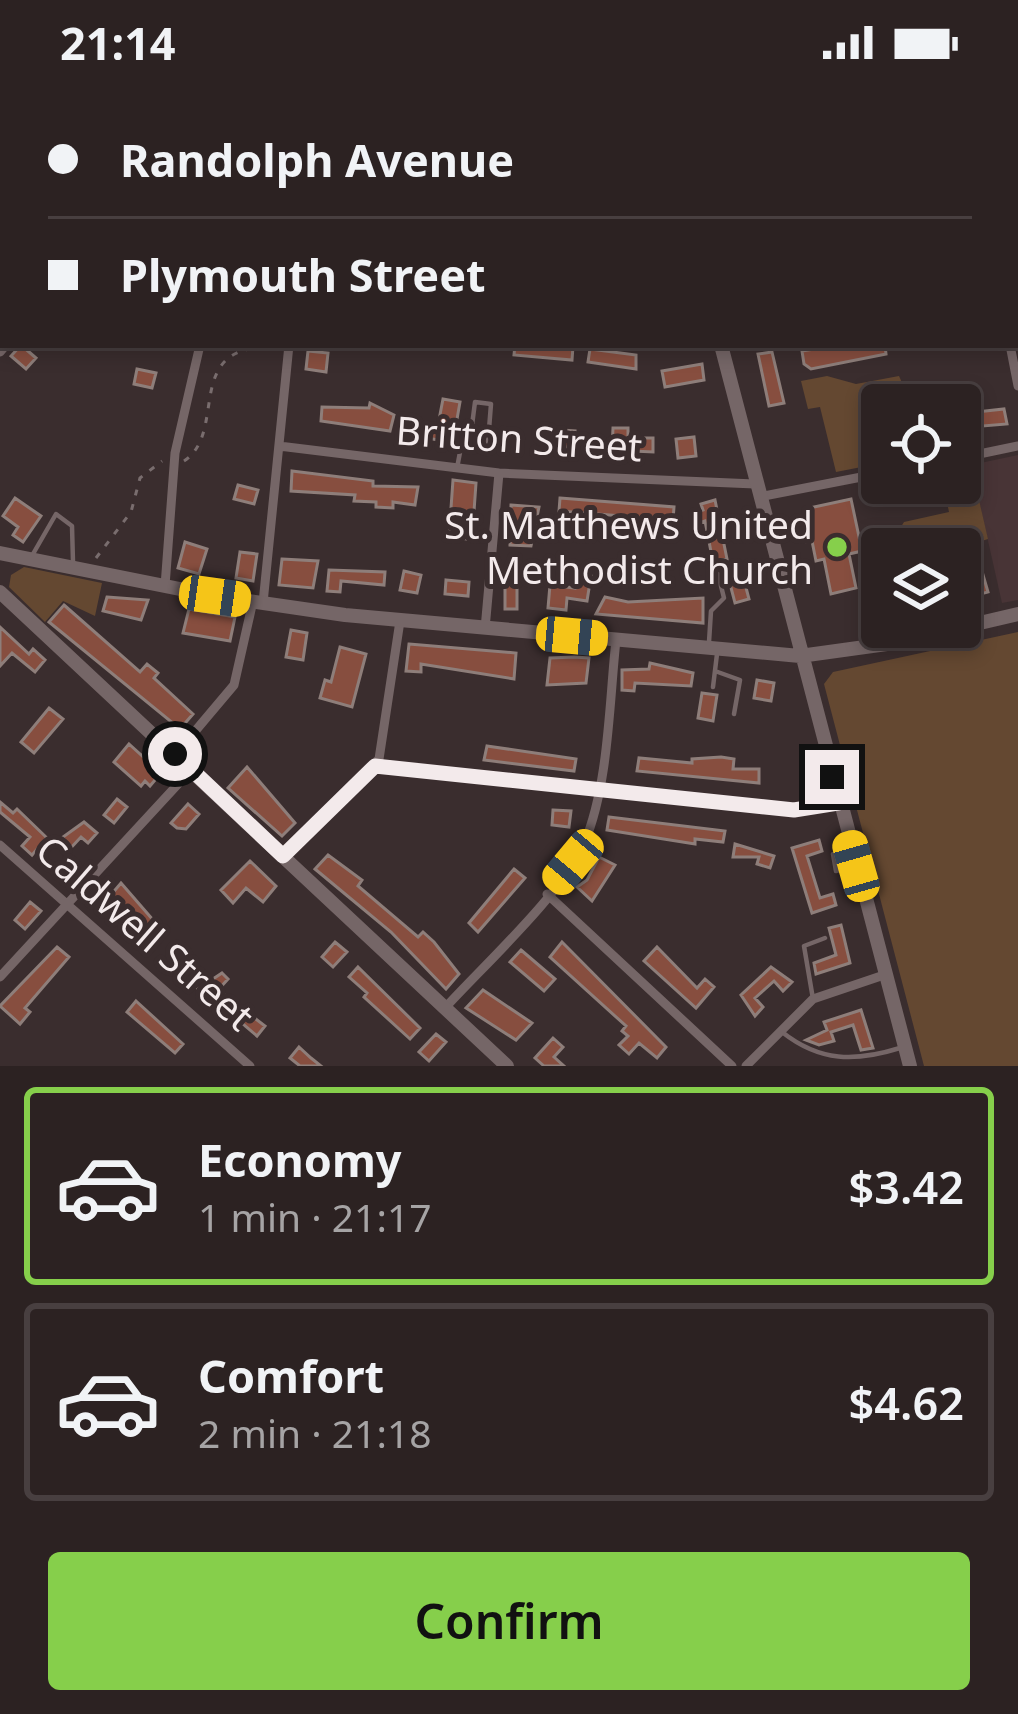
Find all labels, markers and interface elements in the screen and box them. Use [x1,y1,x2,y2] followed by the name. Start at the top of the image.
[60,12,176,73] text: 21:14
[120,129,514,190] text: Randolph Avenue
[120,244,486,305] text: Plymouth Street
[861,384,981,648] map controls
[861,384,981,504] button: locate
[394,402,644,473] street label: Britton Street
[444,497,813,595] place label: St. Matthews United Methodist Church
[861,528,981,648] button: layers
[824,534,850,560] marker: St. Matthews United Methodist Church
[177,573,253,619] car
[535,615,609,657] car
[148,727,202,781] route start
[805,750,859,804] route end
[26,823,266,1041] street label: Caldwell Street
[536,823,610,901] car
[829,826,883,906] car
[198,1129,402,1190] text: Economy
[54,1132,162,1240] icon: car
[849,1156,964,1217] text: $3.42
[198,1190,432,1243] text: 1 min · 21:17
[198,1345,384,1406] text: Comfort
[54,1348,162,1456] icon: car
[849,1372,964,1433] text: $4.62
[198,1406,432,1459] text: 2 min · 21:18
[48,1552,970,1690] button: Confirm

